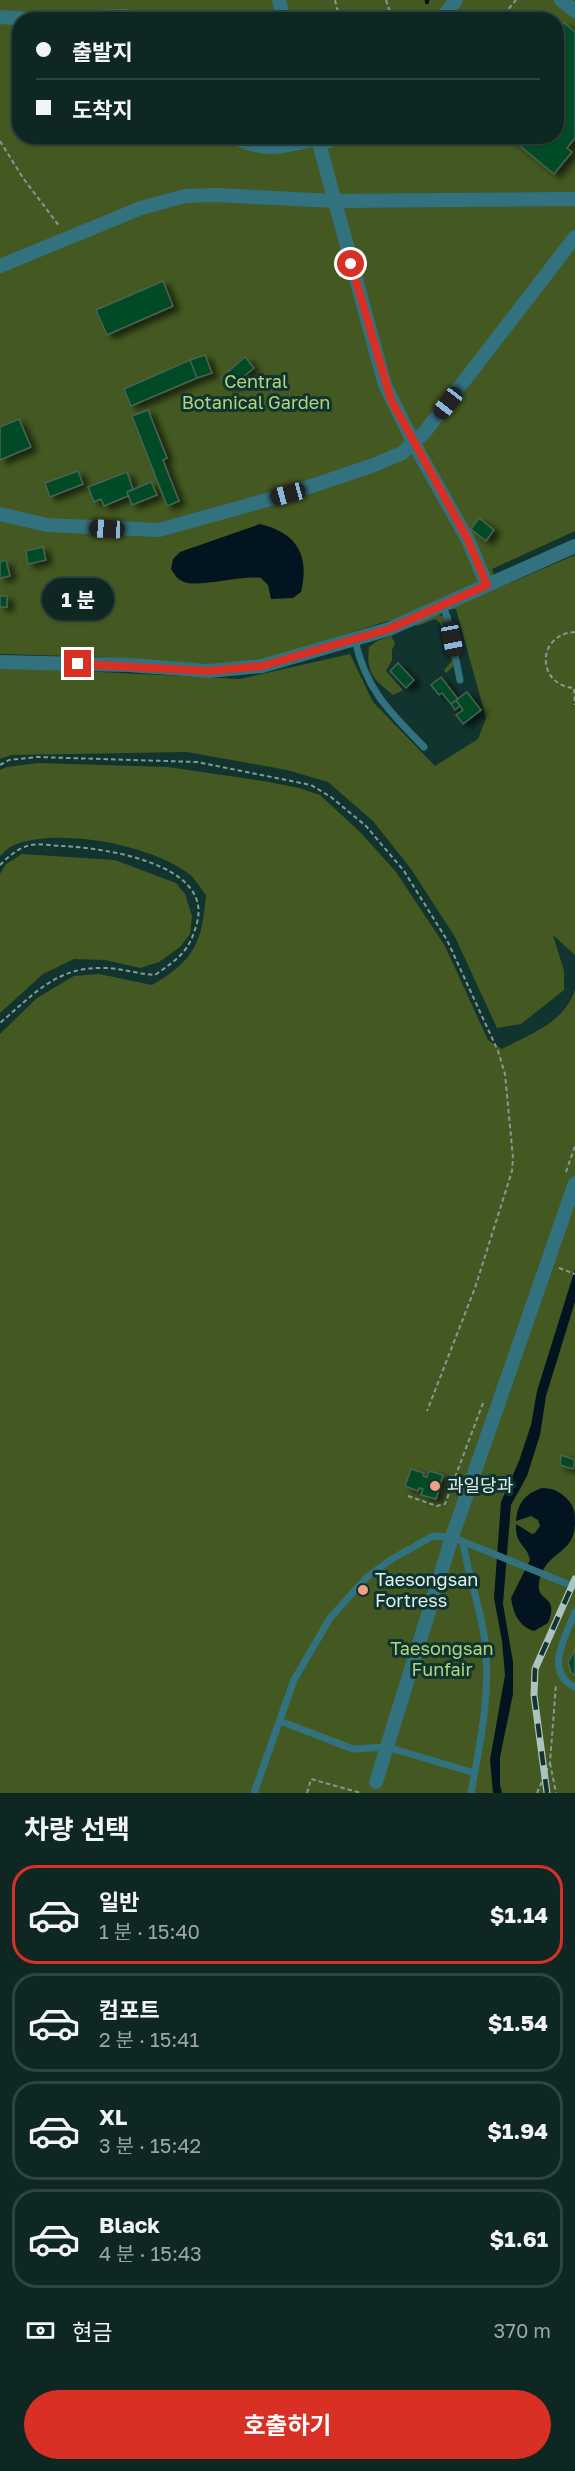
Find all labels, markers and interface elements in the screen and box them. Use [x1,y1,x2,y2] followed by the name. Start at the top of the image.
[72,38,133,65] text: 출발지
[72,96,133,123] text: 도착지
[337,250,364,277] route start
[182,370,330,413] park label: Central Botanical Garden
[430,383,466,423] car
[268,481,308,507] car
[89,519,125,539] car
[42,577,114,619] callout: 1 분
[61,587,95,611] text: 1 분
[440,620,464,658] car
[64,650,91,677] route end
[447,1474,514,1496] place label: 과일당과
[428,1479,442,1493] marker: 과일당과
[375,1568,478,1611] place label: Taesongsan Fortress
[356,1583,370,1597] marker: Taesongsan Fortress
[390,1637,494,1680] park label: Taesongsan Funfair
[24,1813,130,1845] text: 차량 선택
[27,1888,81,1942] icon: car
[99,1888,139,1915] text: 일반
[490,1901,548,1928] text: $1.14
[99,1919,200,1943] text: 1 분 · 15:40
[27,1996,81,2050] icon: car
[99,1996,160,2023] text: 컴포트
[488,2009,548,2036] text: $1.54
[99,2027,199,2051] text: 2 분 · 15:41
[99,2103,127,2130] text: XL
[27,2104,81,2158] icon: car
[487,2117,548,2144] text: $1.94
[99,2133,201,2157] text: 3 분 · 15:42
[99,2211,160,2238] text: Black
[27,2212,81,2266] icon: car
[490,2225,548,2252] text: $1.61
[99,2241,202,2265] text: 4 분 · 15:43
[24,2314,57,2347] icon: cash
[72,2318,112,2345] text: 현금
[494,2318,551,2342] text: 370 m
[24,2390,551,2459] button: 호출하기

